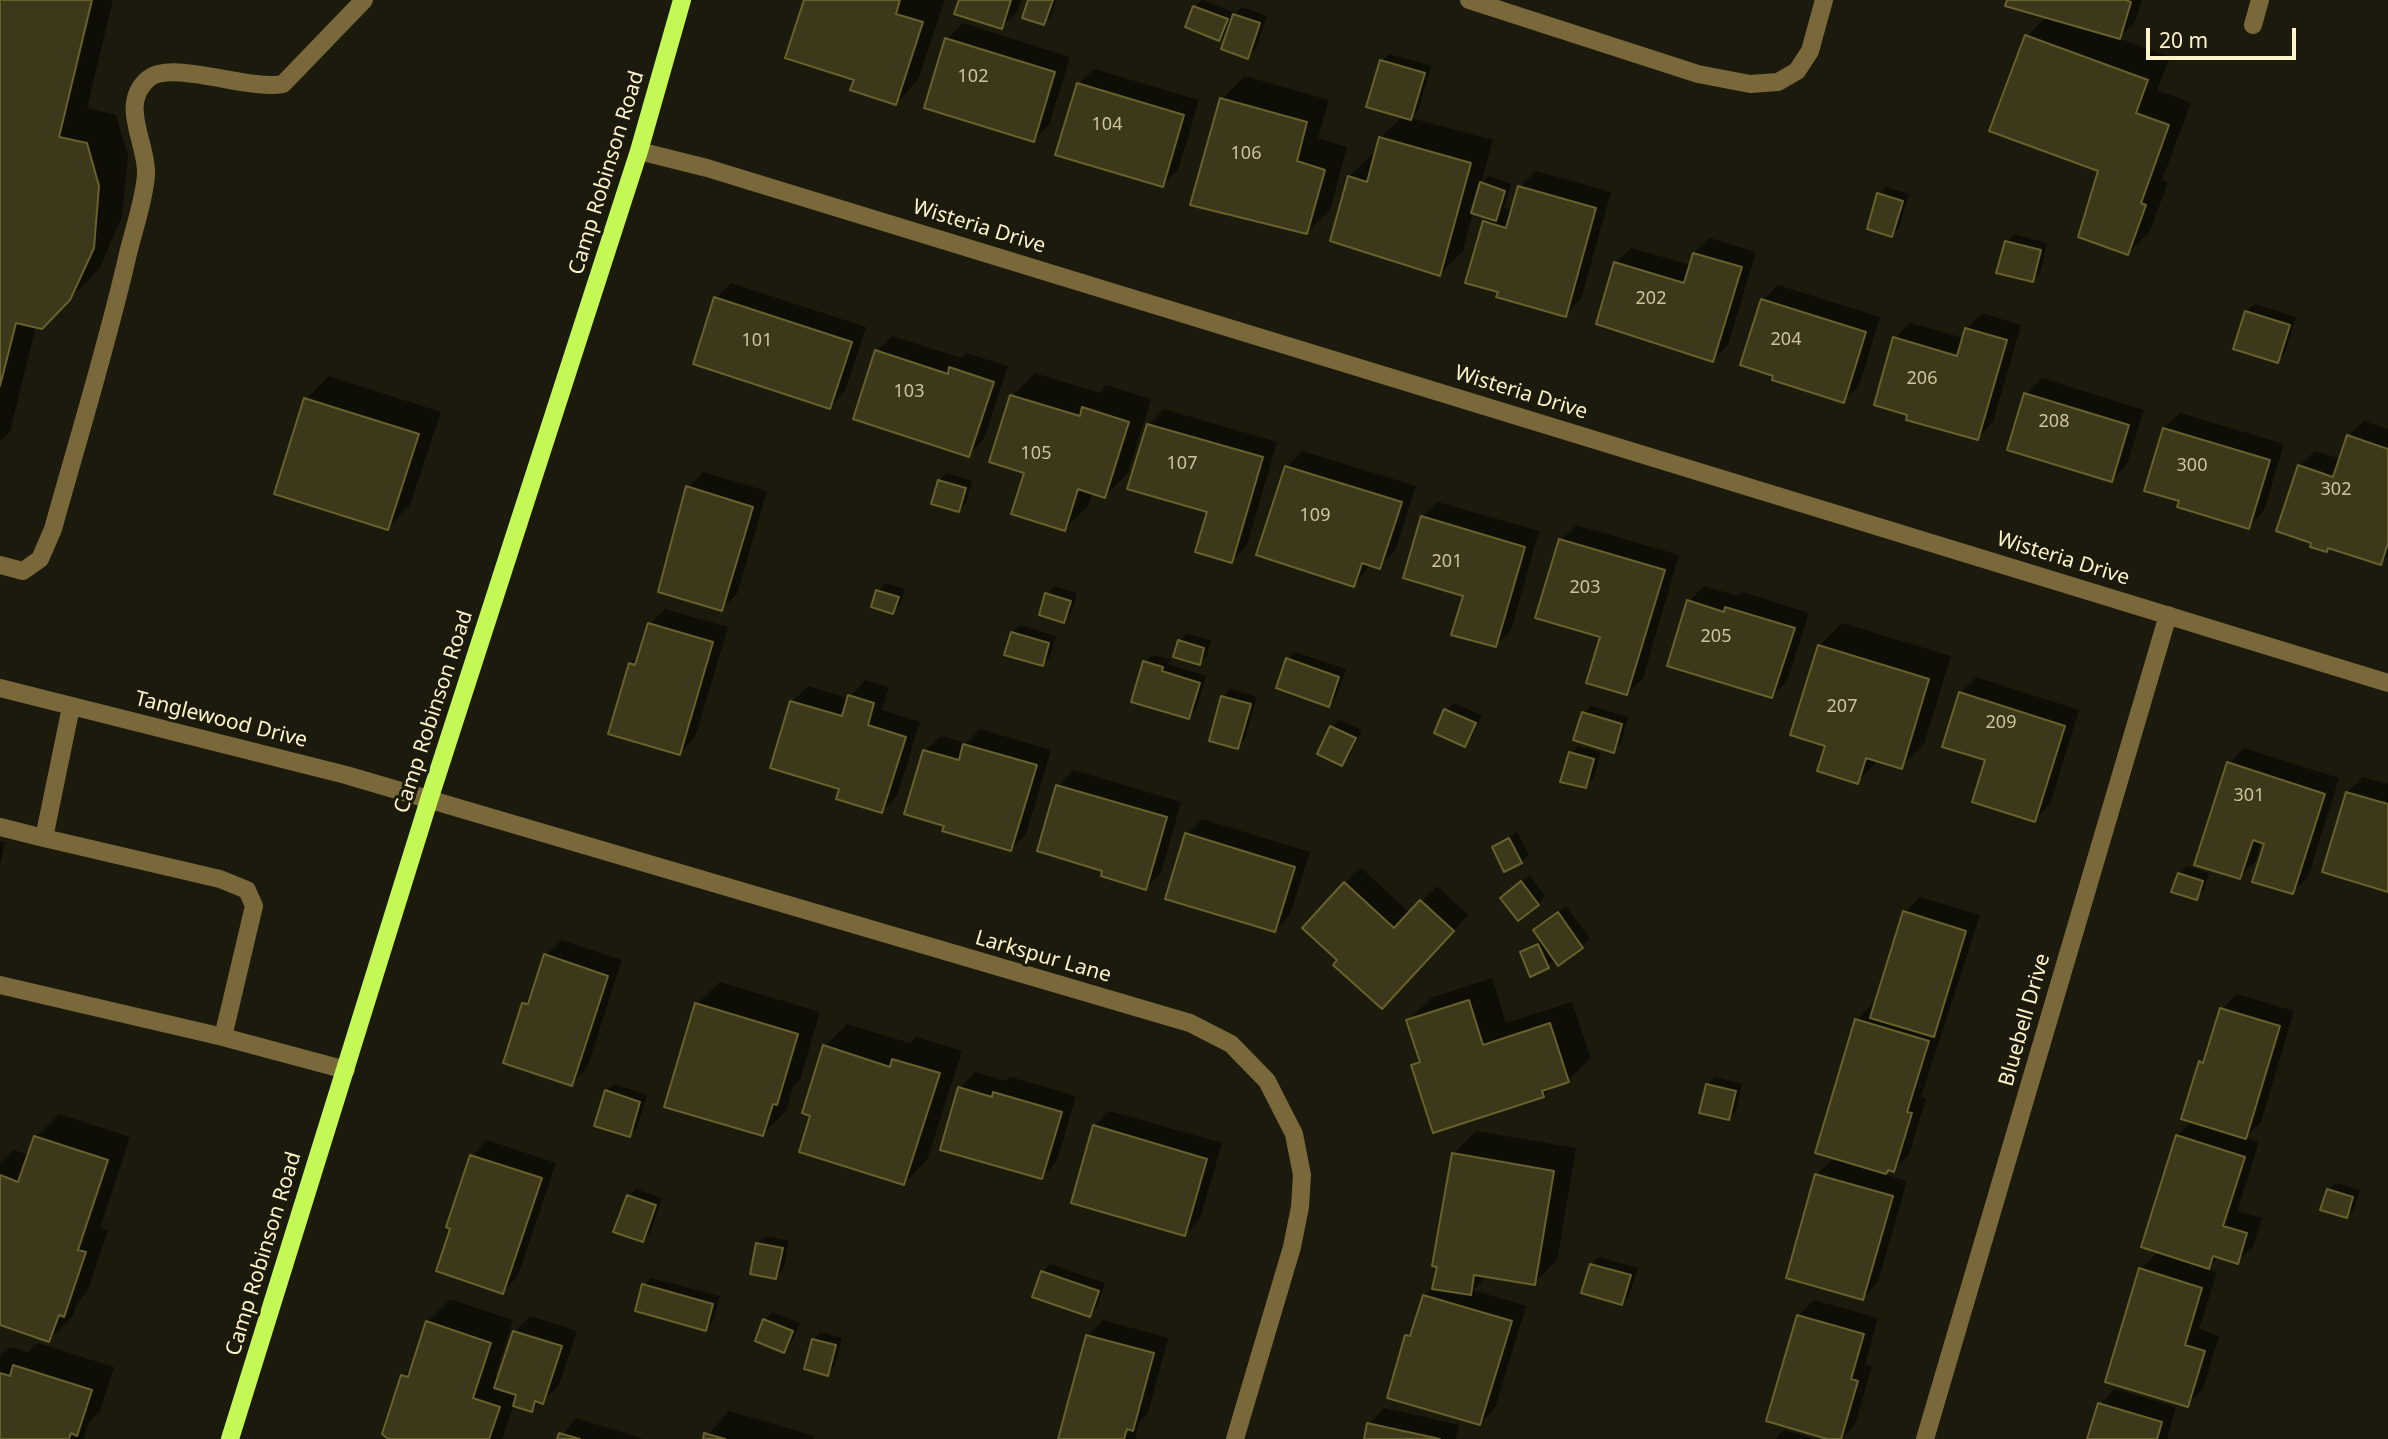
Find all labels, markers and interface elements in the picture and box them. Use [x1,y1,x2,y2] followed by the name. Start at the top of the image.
[2150,14,2300,58] scale bar
[2159,26,2208,54] text: 20 m
[958,66,988,88] house number: 102
[564,68,650,278] street label: Camp Robinson Road
[1092,114,1122,136] house number: 104
[1231,143,1261,165] house number: 106
[909,195,1049,259] street label: Wisteria Drive
[1636,288,1666,310] house number: 202
[1771,329,1801,351] house number: 204
[742,330,772,352] house number: 101
[1451,361,1591,425] street label: Wisteria Drive
[1907,368,1937,390] house number: 206
[894,381,924,403] house number: 103
[2039,411,2069,433] house number: 208
[1021,443,1051,465] house number: 105
[1167,453,1197,475] house number: 107
[2177,455,2207,477] house number: 300
[2321,479,2351,501] house number: 302
[1300,505,1330,527] house number: 109
[1993,527,2133,591] street label: Wisteria Drive
[1432,551,1462,573] house number: 201
[1570,577,1600,599] house number: 203
[389,607,479,817] street label: Camp Robinson Road
[1701,626,1731,648] house number: 205
[132,686,310,754] street label: Tanglewood Drive
[1827,696,1857,718] house number: 207
[1986,712,2016,734] house number: 209
[2234,785,2264,807] house number: 301
[972,926,1114,988] street label: Larkspur Lane
[1994,951,2056,1089] street label: Bluebell Drive
[221,1149,307,1359] street label: Camp Robinson Road

